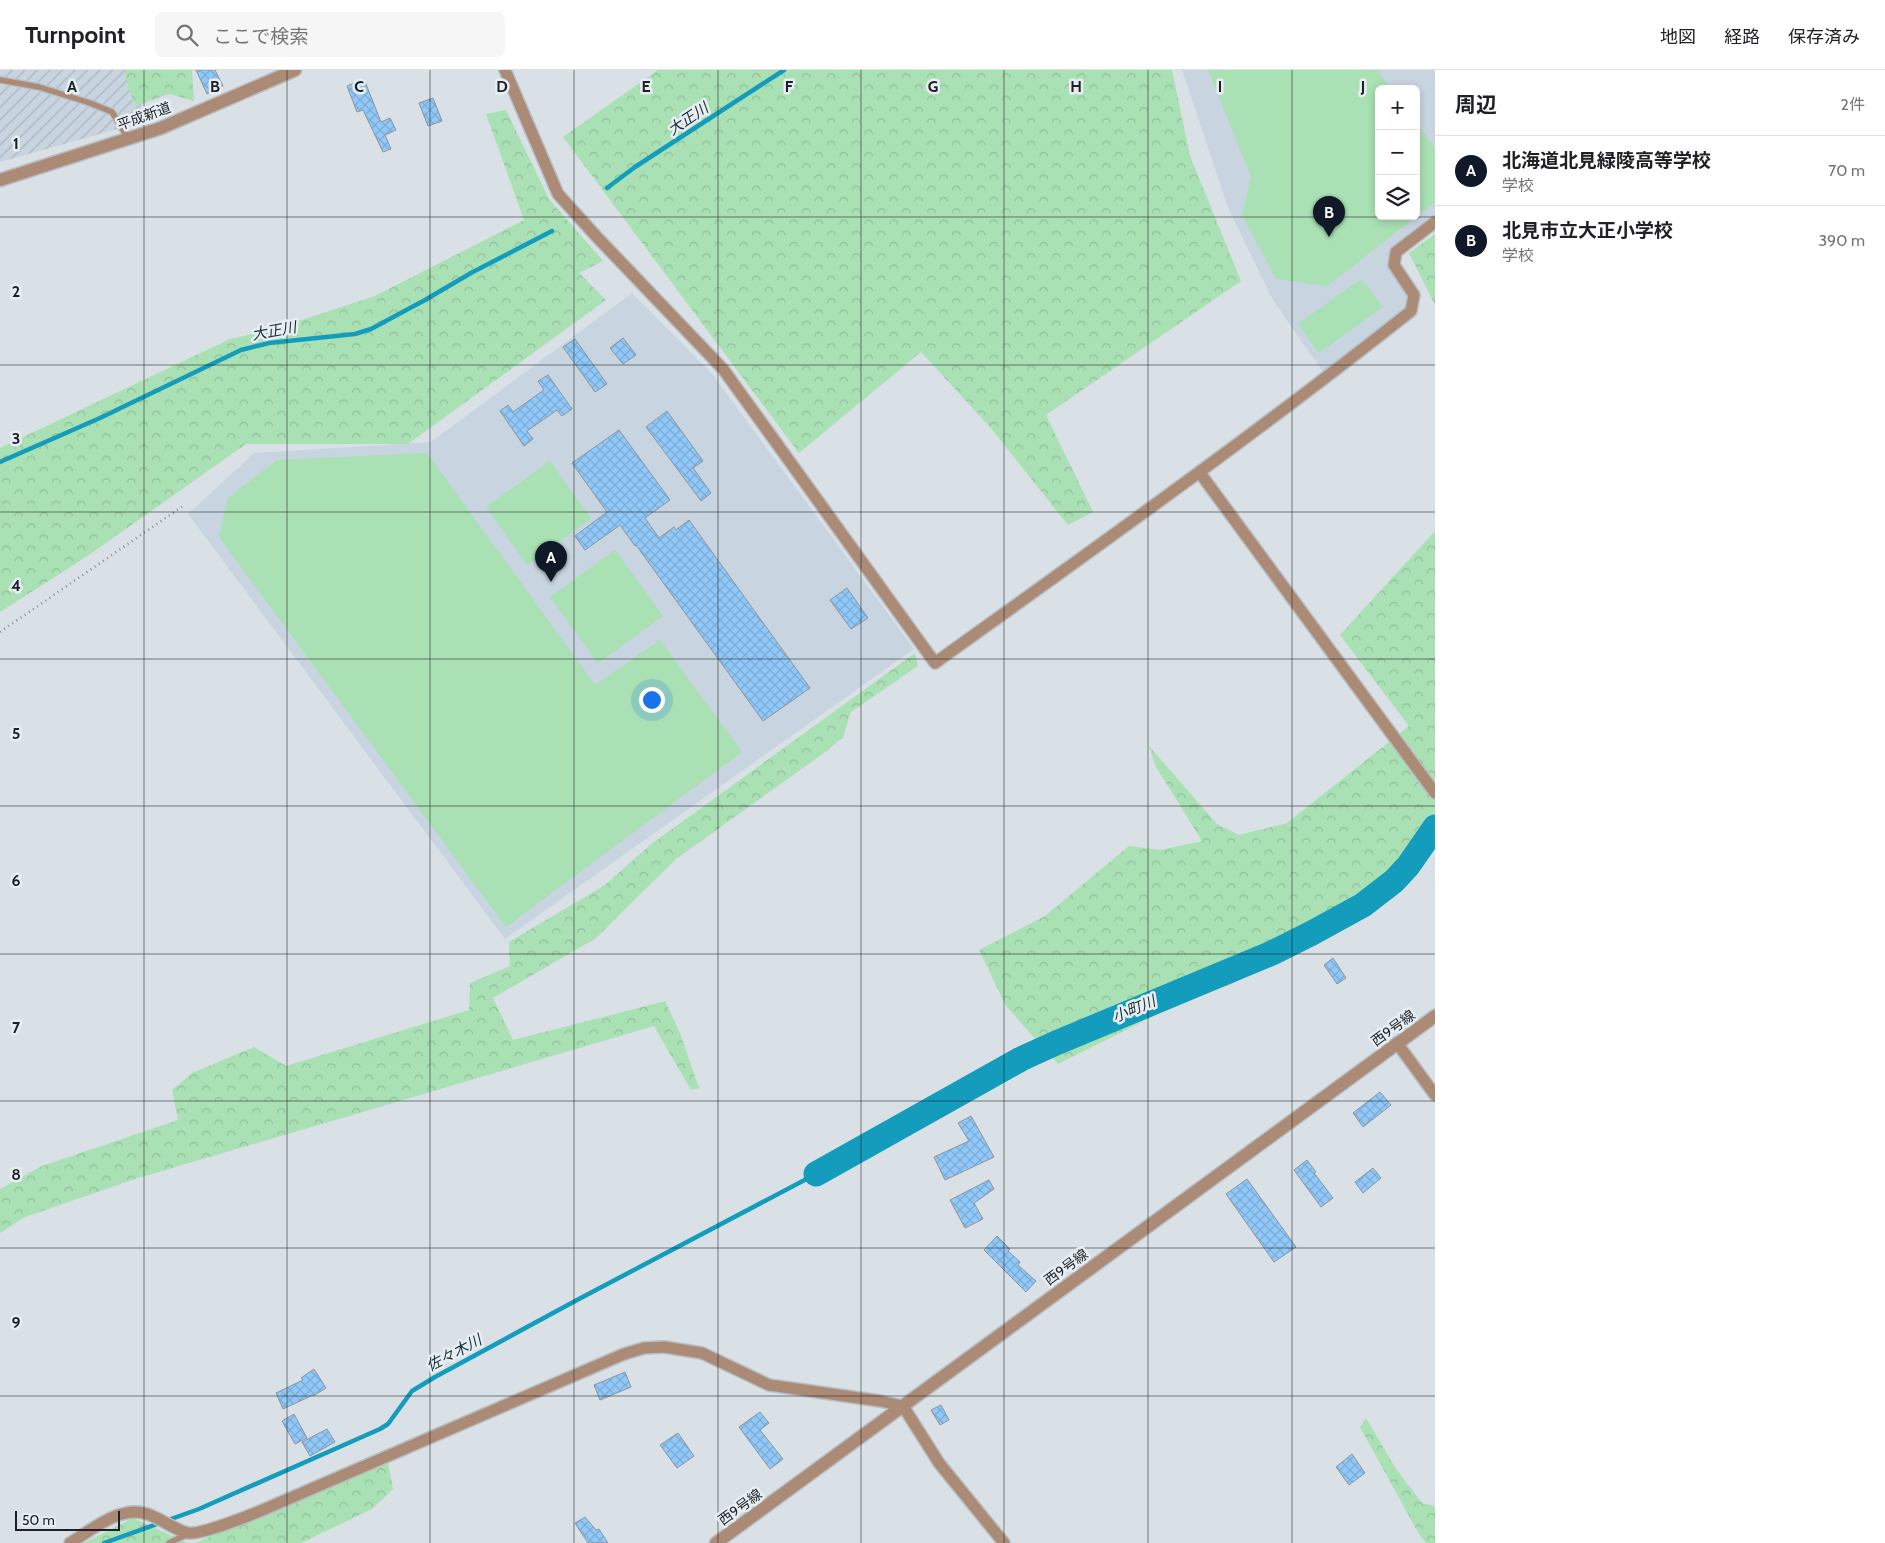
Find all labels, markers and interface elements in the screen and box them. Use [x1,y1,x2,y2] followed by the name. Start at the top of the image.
[155,12,505,57] search box
[25,20,125,49] text: Turnpoint
[173,21,201,49] icon: search
[213,25,308,48] text: ここで検索
[1660,26,1696,48] text: 地図
[1724,26,1760,48] text: 経路
[1788,26,1860,48] text: 保存済み
[67,77,77,96] text: A
[210,77,220,96] text: B
[354,77,364,96] text: C
[496,77,508,96] text: D
[641,77,651,96] text: E
[785,77,794,96] text: F
[928,77,938,96] text: G
[1070,77,1082,96] text: H
[1218,77,1222,96] text: I
[1360,77,1365,96] text: J
[1375,85,1420,220] map controls
[1375,85,1420,130] button: +
[1455,92,1497,117] text: 周辺
[1841,95,1865,114] text: 2件
[115,98,173,134] street label: 平成新道
[664,98,713,139] water label: 大正川
[1375,130,1420,175] button: −
[13,134,19,153] text: 1
[1502,149,1711,172] text: 北海道北見緑陵高等学校
[1466,161,1476,180] text: A
[1828,161,1865,180] text: 70 m
[1375,175,1420,220] button: layers
[1502,176,1534,195] text: 学校
[1313,196,1345,237] pin: B
[1502,219,1673,242] text: 北見市立大正小学校
[1466,231,1476,250] text: B
[1818,231,1865,250] text: 390 m
[1502,246,1534,265] text: 学校
[12,282,20,301] text: 2
[250,318,300,344] water label: 大正川
[12,429,20,448] text: 3
[535,541,567,582] pin: A
[11,576,21,595] text: 4
[639,687,665,713] your location
[12,724,20,743] text: 5
[12,871,21,890] text: 6
[1110,991,1160,1026] water label: 小町川
[1368,1006,1418,1050] street label: 西9号線
[12,1018,21,1037] text: 7
[11,1165,21,1184] text: 8
[1041,1245,1091,1289] street label: 西9号線
[12,1313,21,1332] text: 9
[423,1330,486,1375] water label: 佐々木川
[715,1485,765,1529] street label: 西9号線
[15,1508,120,1531] scale bar
[22,1511,55,1529] text: 50 m

